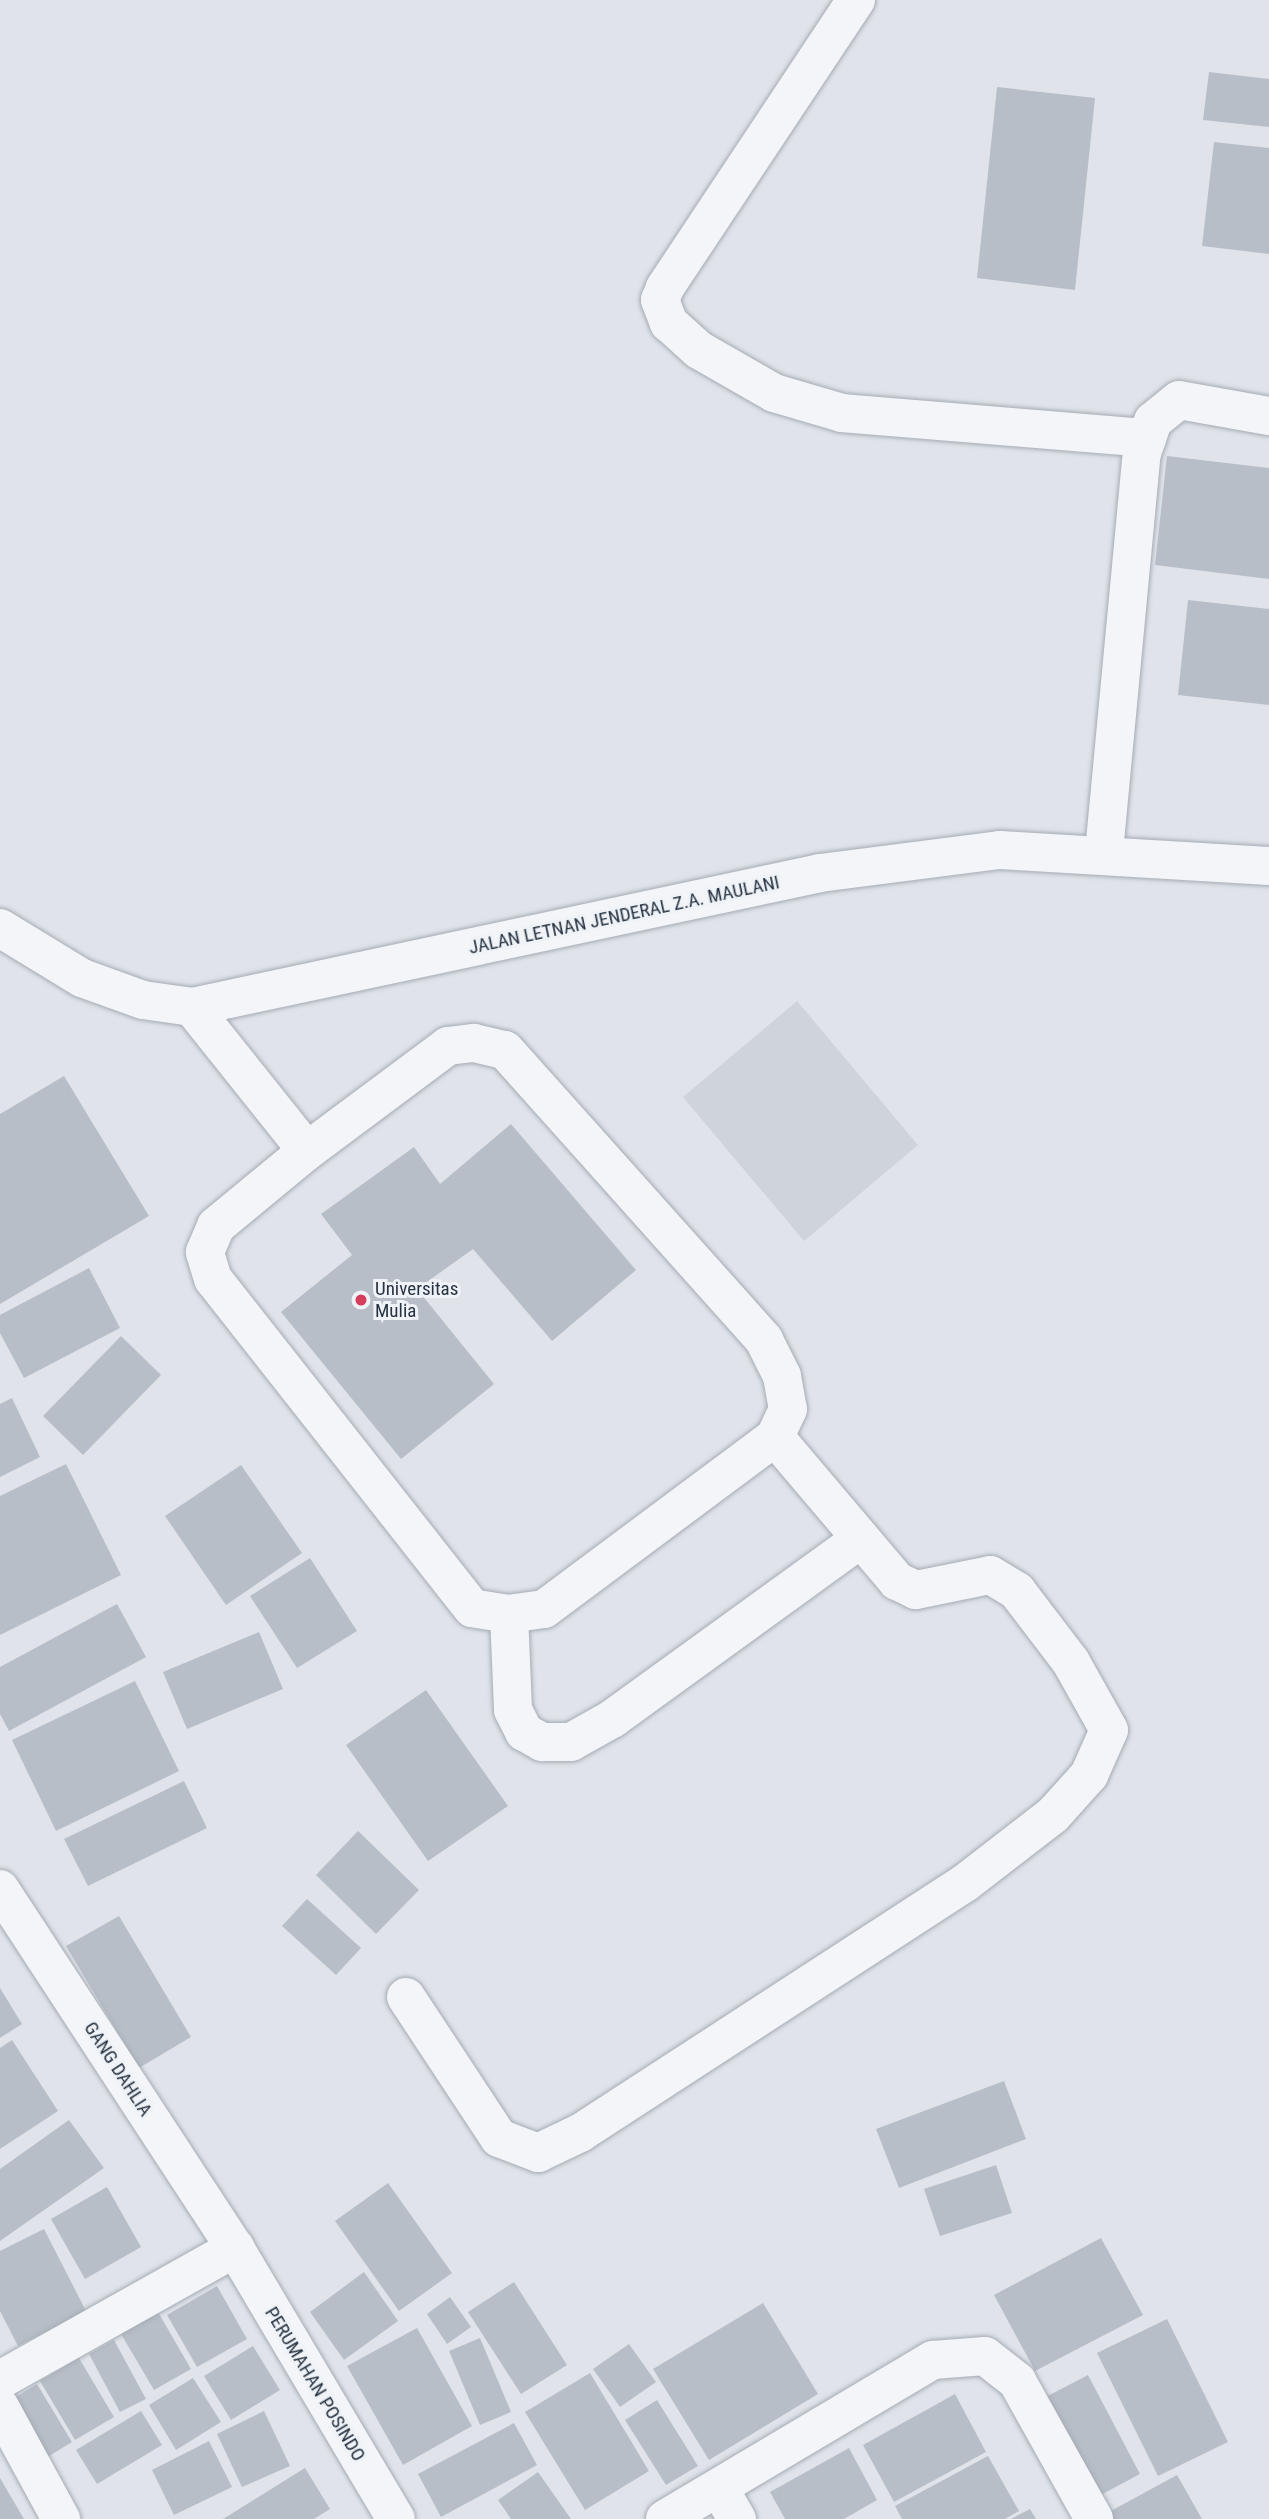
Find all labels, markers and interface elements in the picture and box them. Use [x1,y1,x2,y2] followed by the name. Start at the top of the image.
[467,871,781,959] street label: JALAN LETNAN JENDERAL Z.A. MAULANI
[375,1278,458,1322] place label: Universitas Mulia
[353,1292,369,1308] marker: Universitas Mulia
[79,2018,157,2120] street label: GANG DAHLIA
[260,2303,370,2465] street label: PERUMAHAN POSINDO

